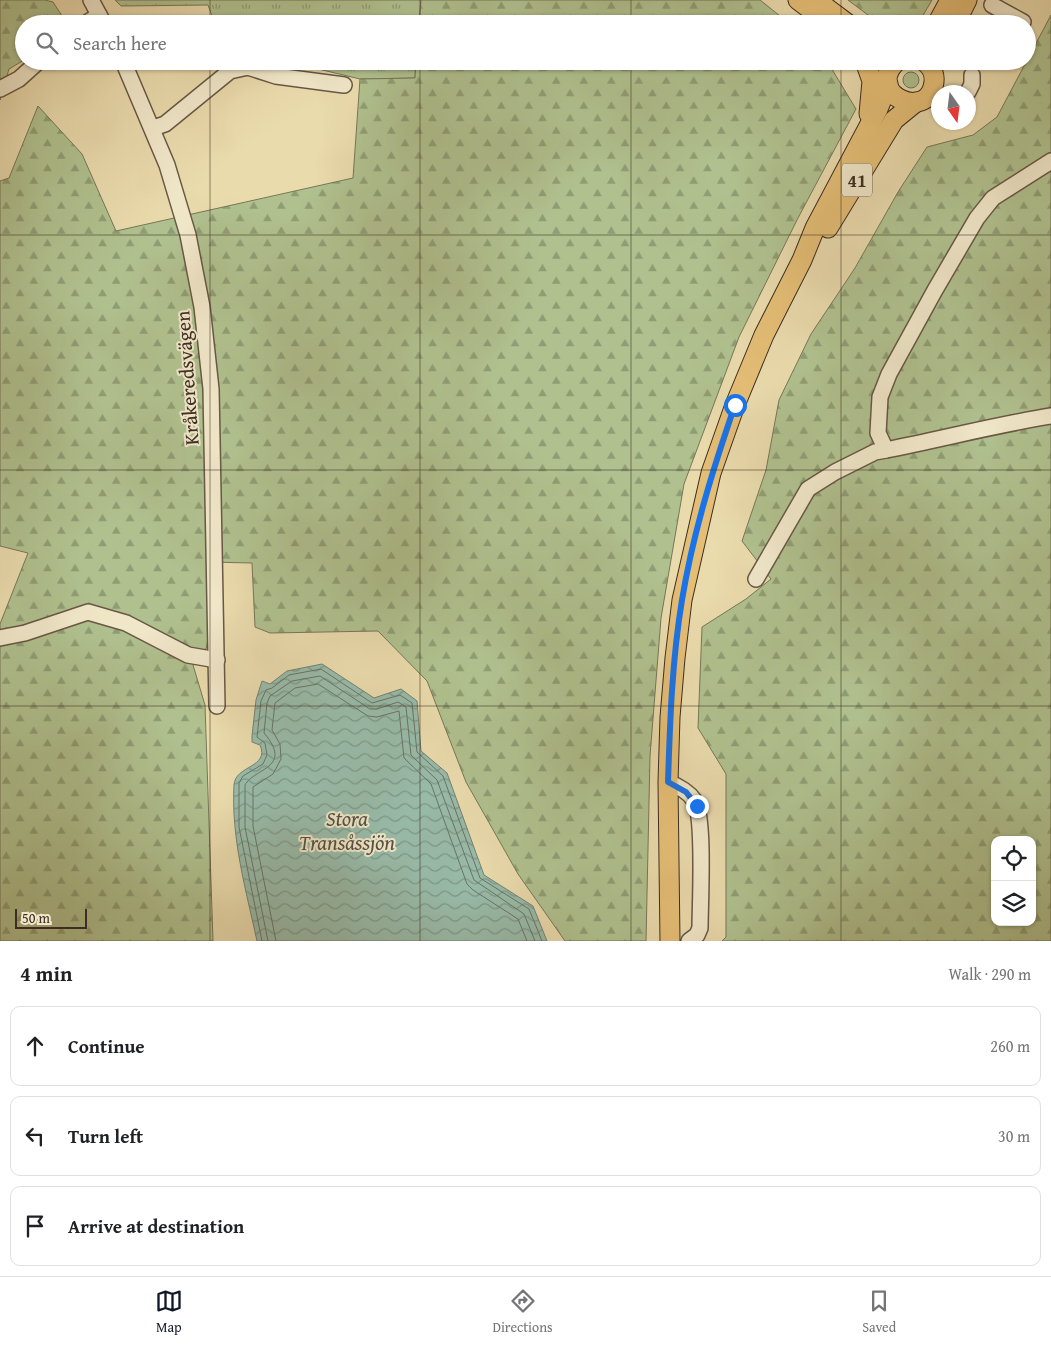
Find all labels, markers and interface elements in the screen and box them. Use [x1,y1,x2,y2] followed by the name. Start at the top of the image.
[15,15,1036,70] search box
[33,29,61,57] icon: search
[73,29,167,57] text: Search here
[931,85,976,130] north arrow
[842,164,872,196] road number: 41
[167,310,206,446] street label: Kråkeredsvägen
[724,394,747,417] route start
[686,795,709,818] route end
[299,803,395,858] water label: Stora Transåssjön
[991,836,1036,926] map controls
[991,836,1036,881] button: locate
[991,881,1036,926] button: layers
[15,906,88,929] scale bar
[22,908,50,928] text: 50 m
[20,958,72,989] text: 4 min
[948,962,1031,986] text: Walk · 290 m
[21,1032,49,1060] icon: ahead
[68,1032,145,1060] text: Continue
[990,1034,1030,1058] text: 260 m
[21,1122,49,1150] icon: left
[68,1122,143,1150] text: Turn left
[998,1124,1030,1148] text: 30 m
[21,1212,49,1240] icon: arrive
[68,1212,244,1240] text: Arrive at destination
[155,1287,183,1337] tab: Map
[492,1287,553,1337] tab: Directions
[862,1287,896,1337] tab: Saved

